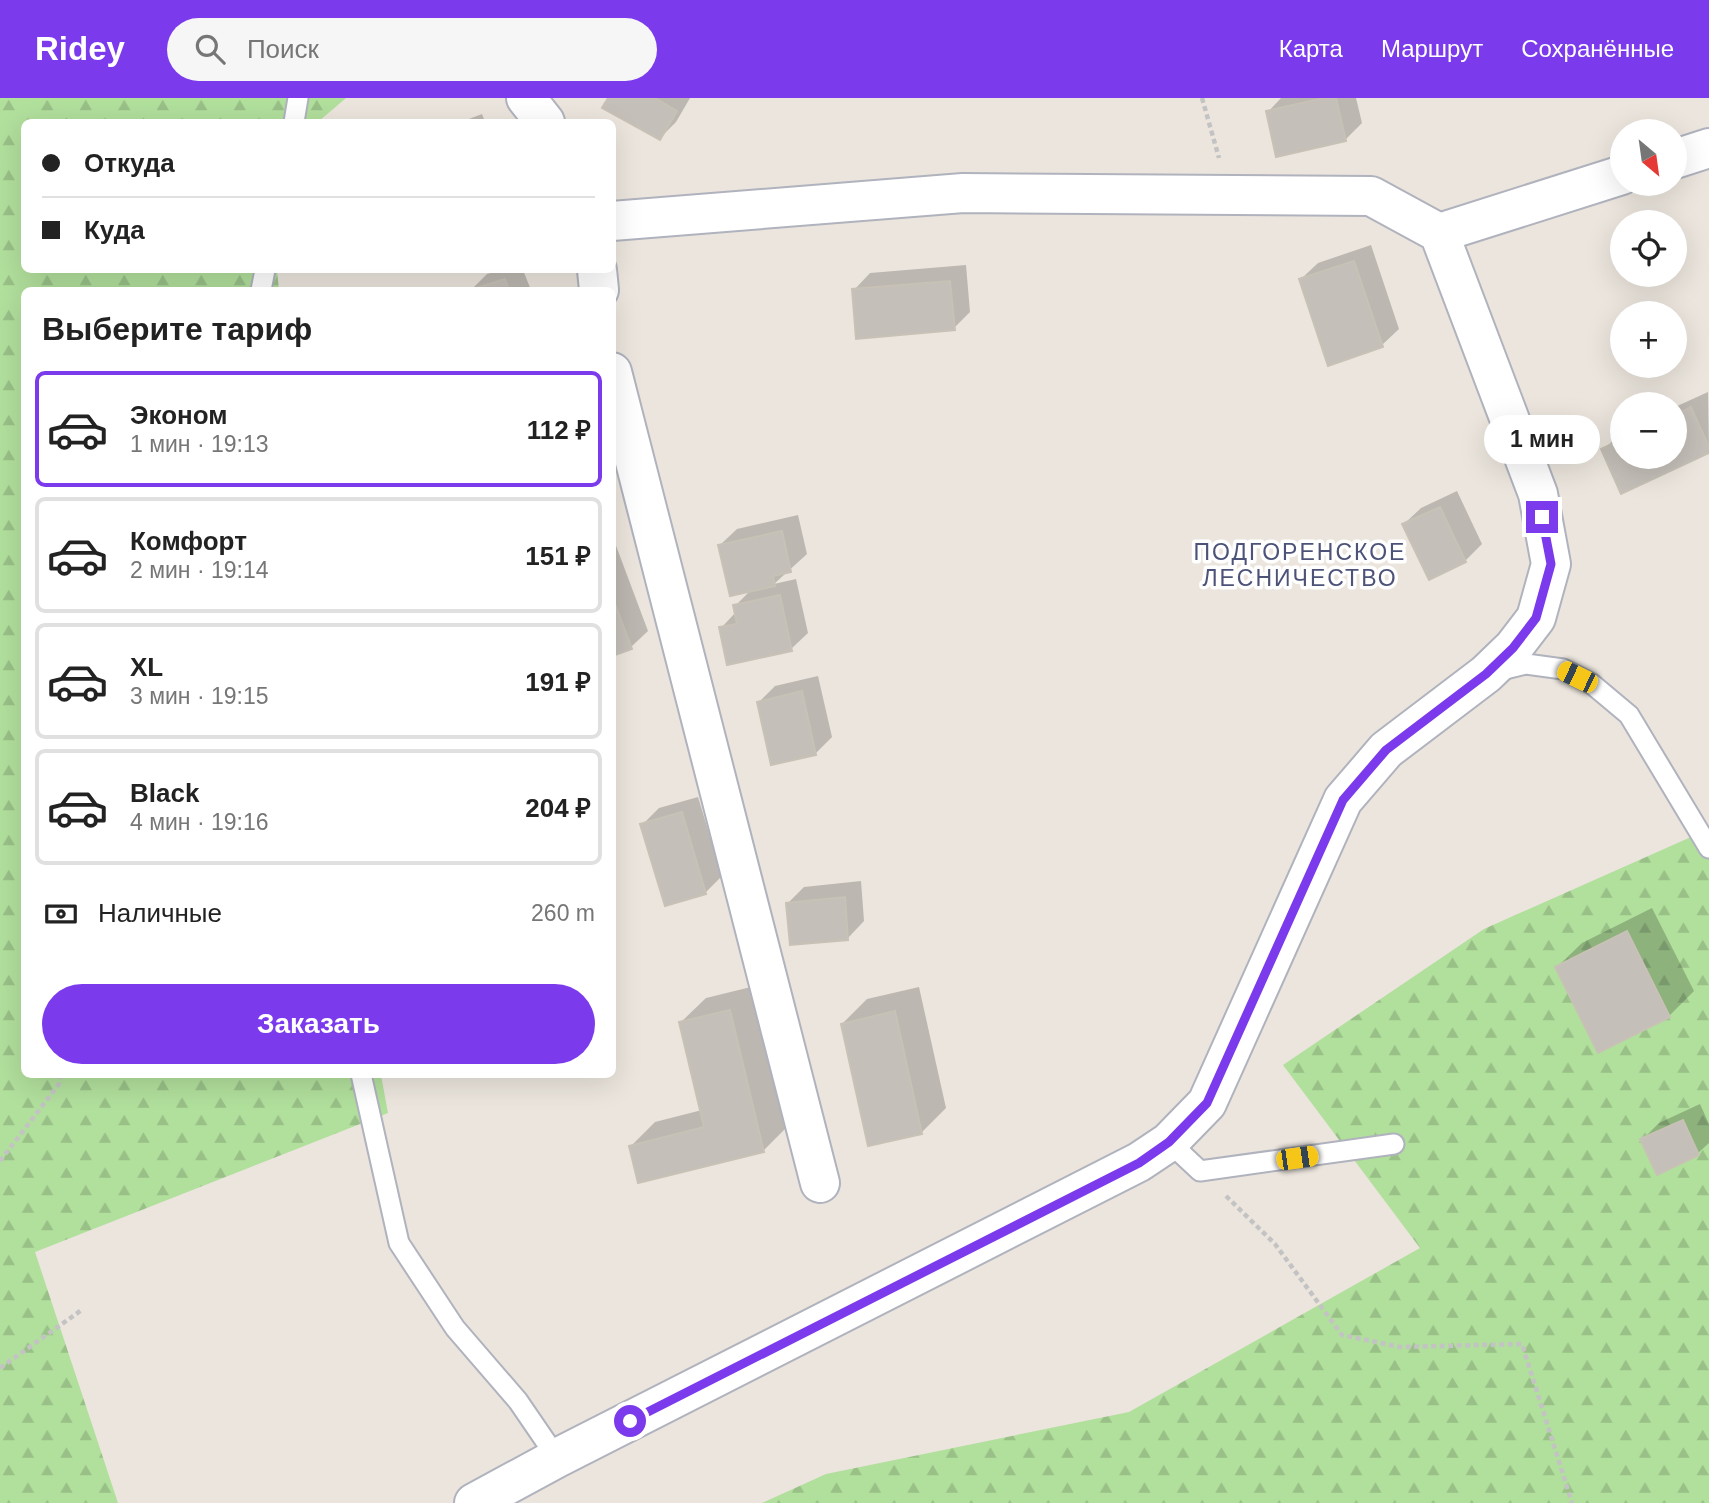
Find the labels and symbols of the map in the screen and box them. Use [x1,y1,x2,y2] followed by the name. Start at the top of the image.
[1610,119,1687,196] north arrow
[1484,416,1600,464] callout: 1 мин
[1526,501,1558,533] route end
[1194,539,1406,591] district label: ПОДГОРЕНСКОЕ ЛЕСНИЧЕСТВО
[1554,658,1601,696] car
[1275,1145,1320,1171] car
[614,1405,646,1437] route start

